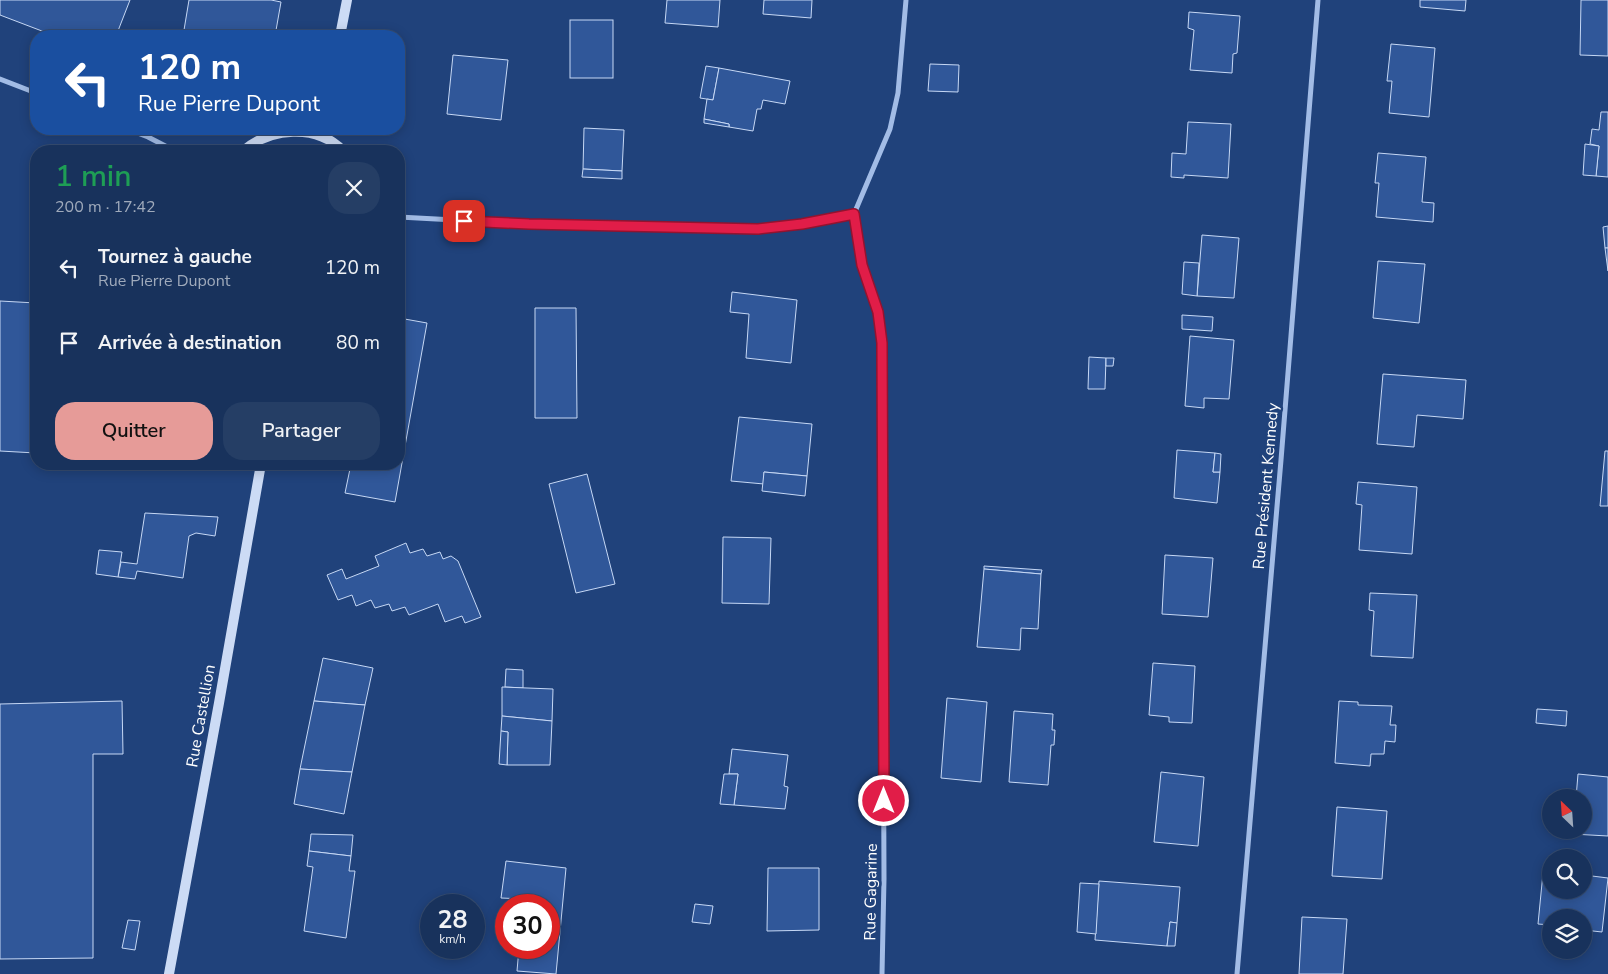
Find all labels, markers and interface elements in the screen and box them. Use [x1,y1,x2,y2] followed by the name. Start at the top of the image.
[138,44,241,91] text: 120 m
[55,50,120,115] icon: left
[138,89,320,119] text: Rue Pierre Dupont
[55,156,131,197] text: 1 min
[328,162,380,214] button: close
[55,196,156,218] text: 200 m · 17:42
[443,200,485,242] pin
[450,207,478,235] icon: arrive
[98,244,252,270] text: Tournez à gauche
[55,254,83,282] icon: left
[325,255,380,281] text: 120 m
[98,270,230,292] text: Rue Pierre Dupont
[55,329,83,357] icon: arrive
[98,330,282,356] text: Arrivée à destination
[336,330,380,356] text: 80 m
[1248,401,1284,570] street label: Rue Président Kennedy
[55,402,213,460] button: Quitter
[223,402,380,460] button: Partager
[181,663,221,769] street label: Rue Castellion
[857,774,909,826] position arrow
[1542,789,1592,839] north arrow
[1542,789,1592,959] map controls
[859,843,883,941] street label: Rue Gagarine
[1542,849,1592,899] button: search
[495,894,560,959] speed limit sign: 30
[437,903,468,937] text: 28
[1542,909,1592,959] button: layers
[439,931,466,947] text: km/h

